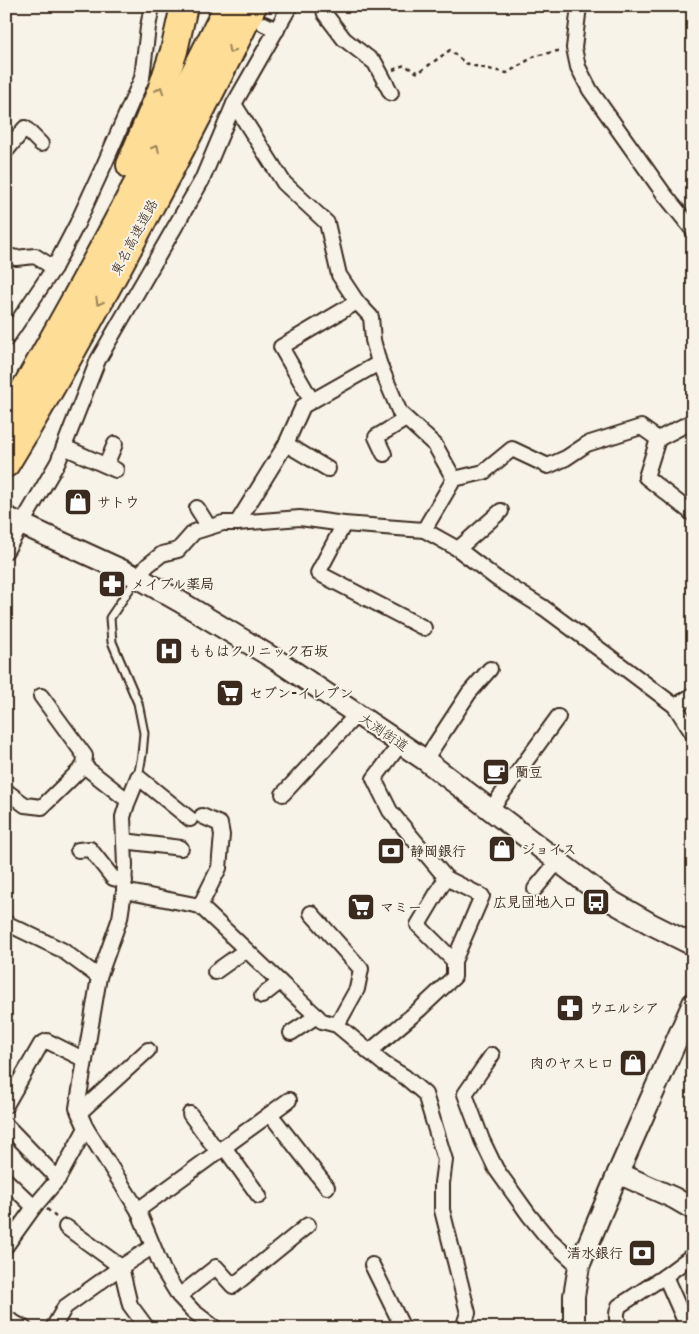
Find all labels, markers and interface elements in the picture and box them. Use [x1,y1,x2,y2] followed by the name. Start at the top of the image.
[227,45,237,54] one-way arrow
[154,87,164,95] one-way arrow
[150,144,160,153] one-way arrow
[105,195,163,279] street label: 東名高速道路
[95,297,105,306] one-way arrow
[63,487,93,517] shop icon: サトウ
[97,491,139,512] place label: サトウ
[97,569,127,599] pharmacy icon: メイプル薬局
[131,573,214,594] place label: メイプル薬局
[154,636,184,666] hospital icon: ももはクリニック石坂
[188,640,328,661] place label: ももはクリニック石坂
[215,678,245,708] supermarket icon: セブン-イレブン
[249,682,354,703] place label: セブン-イレブン
[355,707,413,756] street label: 大渕街道
[481,757,511,787] cafe icon: 蘭豆
[515,761,543,782] place label: 蘭豆
[487,834,517,864] shop icon: ジョイス
[376,836,406,866] bank icon: 静岡銀行
[521,838,576,859] place label: ジョイス
[410,840,466,861] place label: 静岡銀行
[581,887,611,917] bus stop icon: 広見団地入口
[493,891,577,912] place label: 広見団地入口
[346,892,376,922] supermarket icon: マミー
[380,896,422,917] place label: マミー
[555,993,585,1023] pharmacy icon: ウエルシア
[589,997,659,1018] place label: ウエルシア
[618,1048,648,1078] shop icon: 肉のヤスヒロ
[530,1052,614,1073] place label: 肉のヤスヒロ
[627,1238,657,1268] bank icon: 清水銀行
[567,1242,623,1263] place label: 清水銀行

